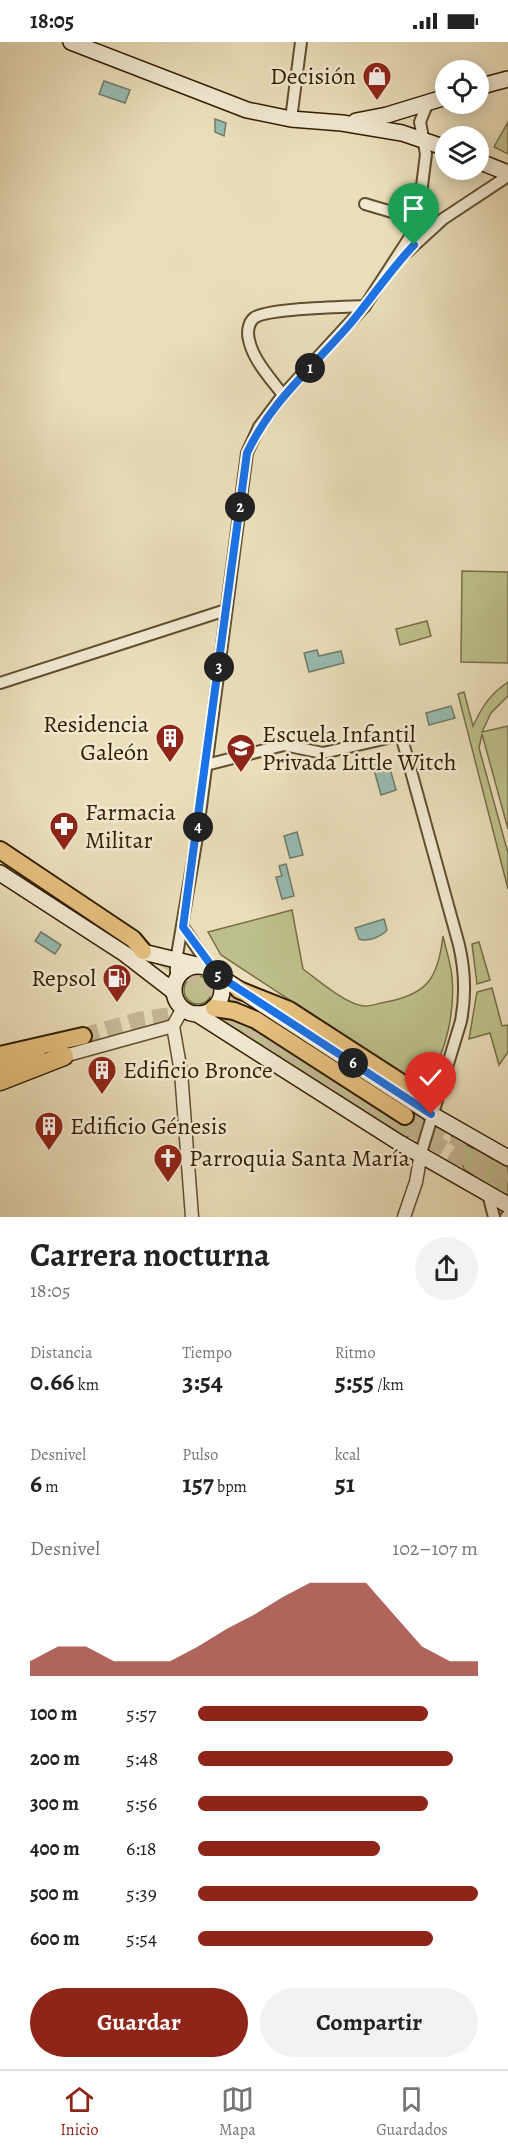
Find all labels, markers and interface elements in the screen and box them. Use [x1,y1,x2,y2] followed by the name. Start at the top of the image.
[30,6,74,36] text: 18:05
[270,60,356,92] place label: Decisión
[361,60,393,102] shop icon: Decisión
[435,60,489,180] map controls
[435,60,489,114] button: locate
[435,126,489,180] button: layers
[388,183,439,245] pin
[397,192,430,225] icon: arrive
[295,353,325,383] pin: 1
[307,357,313,379] text: 1
[225,492,255,522] pin: 2
[236,496,244,518] text: 2
[204,652,234,682] pin: 3
[216,656,222,678] text: 3
[43,708,150,768] place label: Residencia Galeón
[262,718,457,778] place label: Escuela Infantil Privada Little Witch
[154,722,186,764] building icon: Residencia Galeón
[225,732,257,774] school or university icon: Escuela Infantil Privada Little Witch
[85,796,177,856] place label: Farmacia Militar
[48,810,80,852] pharmacy icon: Farmacia Militar
[183,812,213,842] pin: 4
[194,816,202,838] text: 4
[203,960,233,990] pin: 5
[31,962,96,994] place label: Repsol
[101,962,133,1004] fuel station icon: Repsol
[215,964,221,986] text: 5
[338,1048,368,1078] pin: 6
[349,1052,357,1074] text: 6
[405,1052,456,1114] pin
[86,1054,118,1096] building icon: Edificio Bronce
[123,1054,273,1086] place label: Edificio Bronce
[414,1061,447,1094] icon: check
[33,1110,65,1152] building icon: Edificio Génesis
[70,1110,227,1142] place label: Edificio Génesis
[152,1142,184,1184] church icon: Parroquia Santa María
[189,1142,411,1174] place label: Parroquia Santa María
[30,1232,270,1277] text: Carrera nocturna
[415,1237,478,1300] button: share
[30,1277,71,1304] text: 18:05
[30,1342,92,1364] text: Distancia
[182,1342,232,1364] text: Tiempo
[335,1342,375,1364] text: Ritmo
[30,1364,75,1399] text: 0.66
[182,1364,223,1399] text: 3:54
[335,1364,374,1399] text: 5:55
[75,1374,99,1396] text: km
[374,1374,404,1396] text: /km
[30,1444,86,1466] text: Desnivel
[182,1444,218,1466] text: Pulso
[335,1444,360,1466] text: kcal
[30,1466,42,1501] text: 6
[182,1466,214,1501] text: 157
[335,1466,355,1501] text: 51
[42,1476,59,1498] text: m
[214,1476,247,1498] text: bpm
[30,1535,100,1562] text: Desnivel
[392,1535,478,1562] text: 102–107 m
[30,1700,78,1727] text: 100 m
[126,1700,156,1727] text: 5:57
[30,1745,80,1772] text: 200 m
[126,1745,158,1772] text: 5:48
[30,1790,79,1817] text: 300 m
[126,1790,157,1817] text: 5:56
[30,1835,80,1862] text: 400 m
[126,1835,157,1862] text: 6:18
[30,1880,79,1907] text: 500 m
[126,1880,157,1907] text: 5:39
[30,1925,80,1952] text: 600 m
[126,1925,157,1952] text: 5:54
[30,1988,248,2057] button: Guardar
[260,1988,478,2057] button: Compartir
[60,2083,98,2141] tab: Inicio
[219,2083,256,2141] tab: Mapa
[376,2083,448,2141] tab: Guardados

